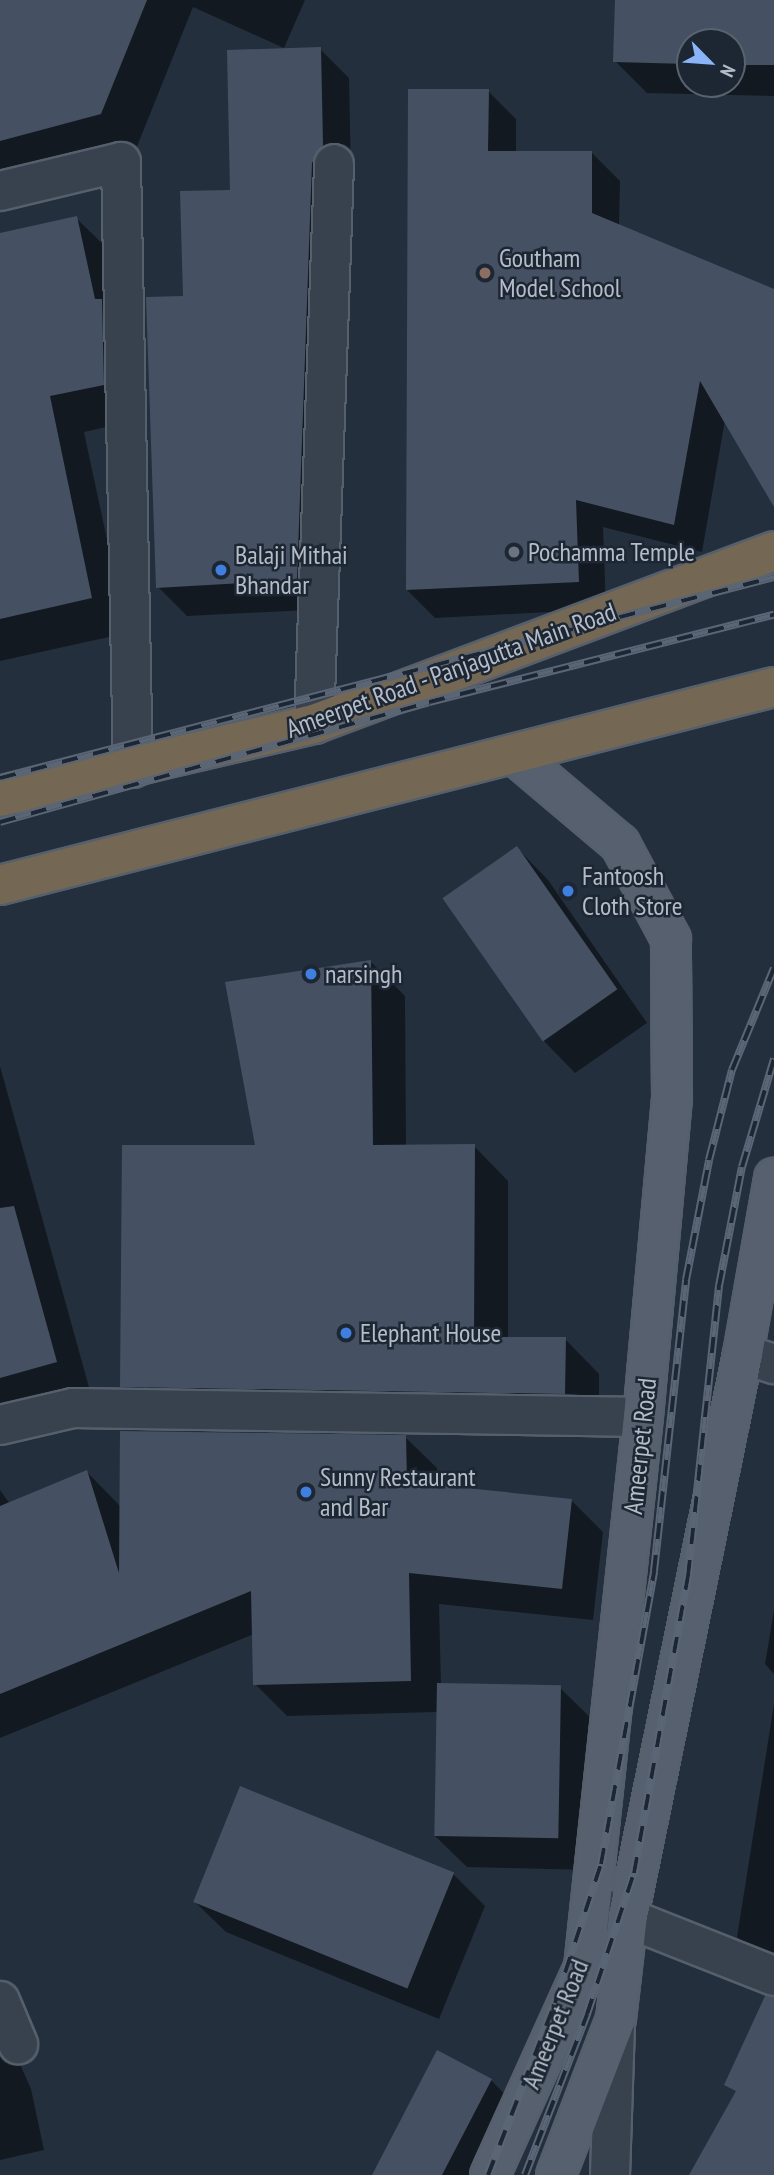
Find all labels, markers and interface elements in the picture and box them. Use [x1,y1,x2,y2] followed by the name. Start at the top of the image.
[676,28,746,98] north arrow
[715,61,741,81] text: N
[499,242,621,304] place label: Goutham Model School
[477,265,493,281] marker: Goutham Model School
[528,536,696,568] place label: Pochamma Temple
[235,539,348,600] place label: Balaji Mithai Bhandar
[506,544,522,560] marker: Pochamma Temple
[213,562,229,578] marker: Balaji Mithai Bhandar
[281,595,621,745] street label: Ameerpet Road - Panjagutta Main Road
[582,860,682,922] place label: Fantoosh Cloth Store
[560,883,576,899] marker: Fantoosh Cloth Store
[325,958,402,990] place label: narsingh
[303,966,319,982] marker: narsingh
[360,1317,501,1349] place label: Elephant House
[338,1325,354,1341] marker: Elephant House
[617,1376,663,1516] street label: Ameerpet Road
[320,1461,476,1522] place label: Sunny Restaurant and Bar
[298,1484,314,1500] marker: Sunny Restaurant and Bar
[515,1955,595,2093] street label: Ameerpet Road

